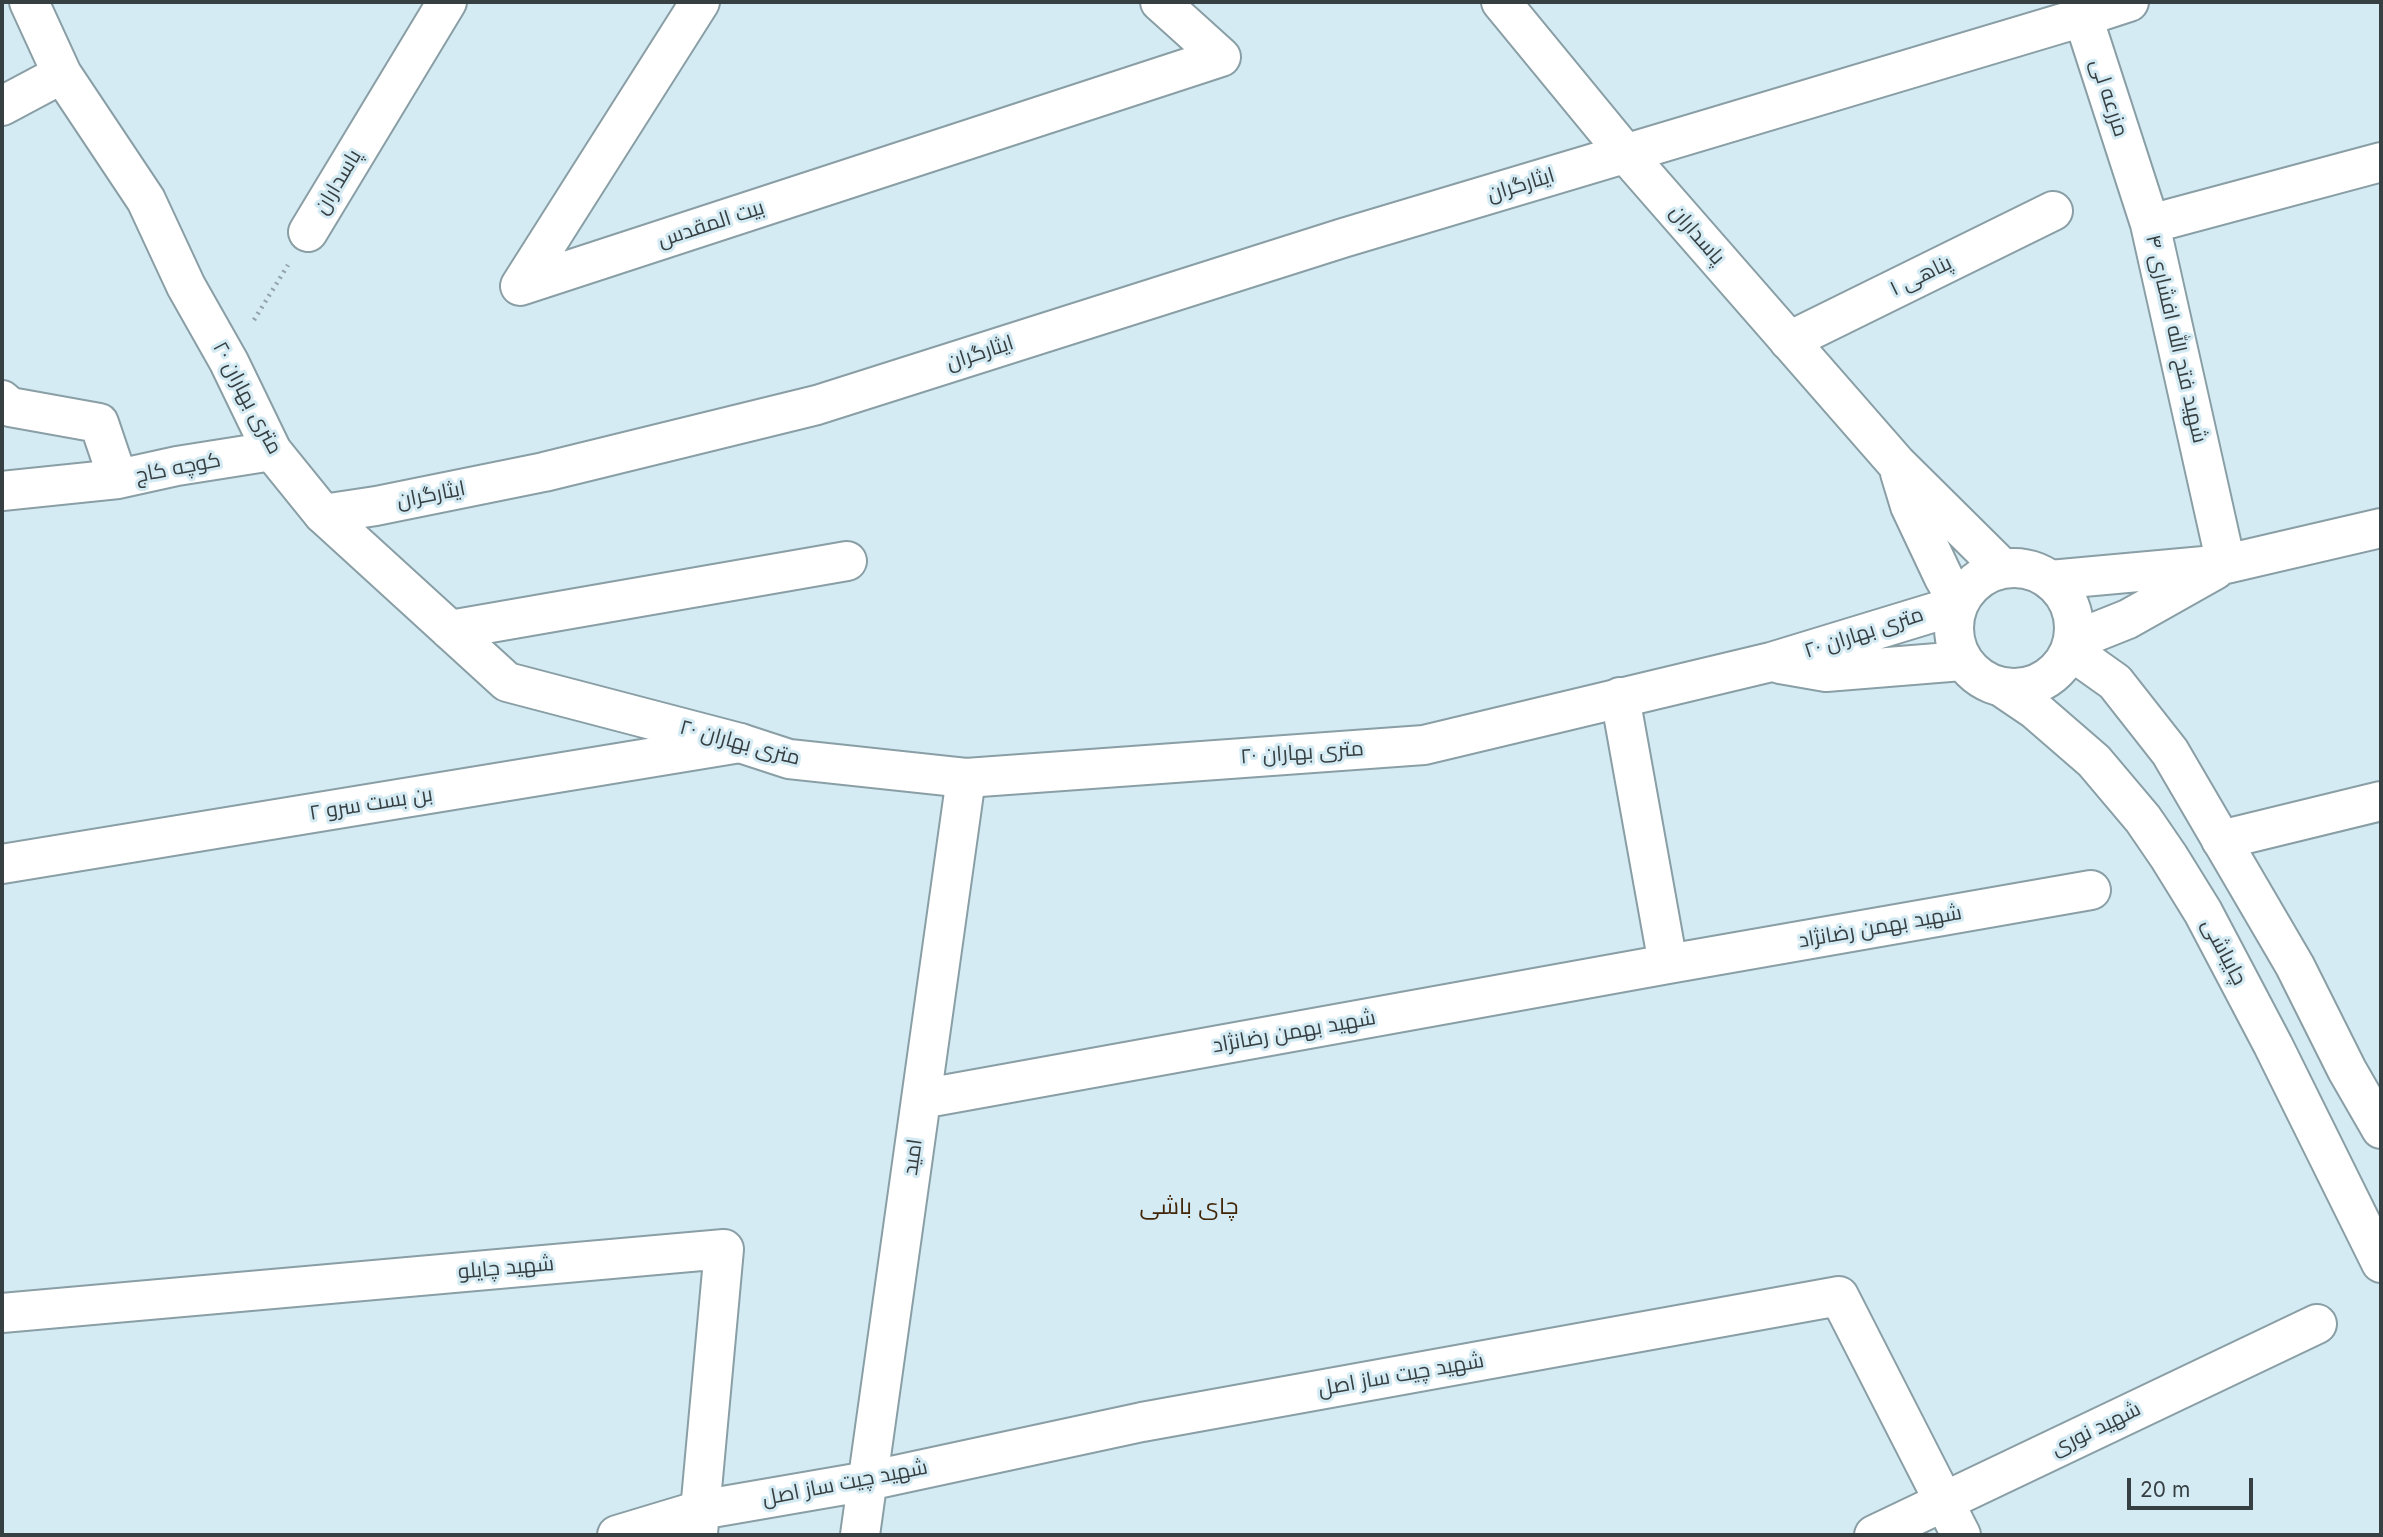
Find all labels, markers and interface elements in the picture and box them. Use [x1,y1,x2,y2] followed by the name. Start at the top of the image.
[2085,56,2133,140] street label: مزرعه لی
[309,145,367,219] street label: پاسداران
[1484,163,1558,207] street label: ایثارگران
[655,195,767,253] street label: بیت المقدس
[1664,200,1730,270] street label: پاسداران
[2140,232,2212,446] street label: شهید فتح الله افشاری ۴
[1886,250,1956,302] street label: پناهی ۱
[943,330,1017,376] street label: ایثارگران
[207,337,287,459] street label: ۲۰ متری بهاران
[133,447,223,489] street label: کوچه کاج
[395,476,467,514] street label: ایثارگران
[1801,602,1927,664] street label: ۲۰ متری بهاران
[677,715,803,771] street label: ۲۰ متری بهاران
[1239,736,1365,770] street label: ۲۰ متری بهاران
[307,782,435,826] street label: بن بست سرو ۲
[1796,900,1964,954] street label: شهید بهمن رضانژاد
[2196,914,2252,990] street label: چایباشی
[1210,1005,1378,1059] street label: شهید بهمن رضانژاد
[898,1137,928,1177] street label: امید
[1140,1193,1238,1221] district label: چای باشی
[457,1251,555,1285] street label: شهید چایلو
[1316,1348,1486,1402] street label: شهید چیت ساز اصل
[2047,1396,2145,1462] street label: شهید نوری
[760,1455,930,1511] street label: شهید چیت ساز اصل
[2131,1464,2257,1508] scale bar
[2140,1477,2190,1502] text: 20 m

